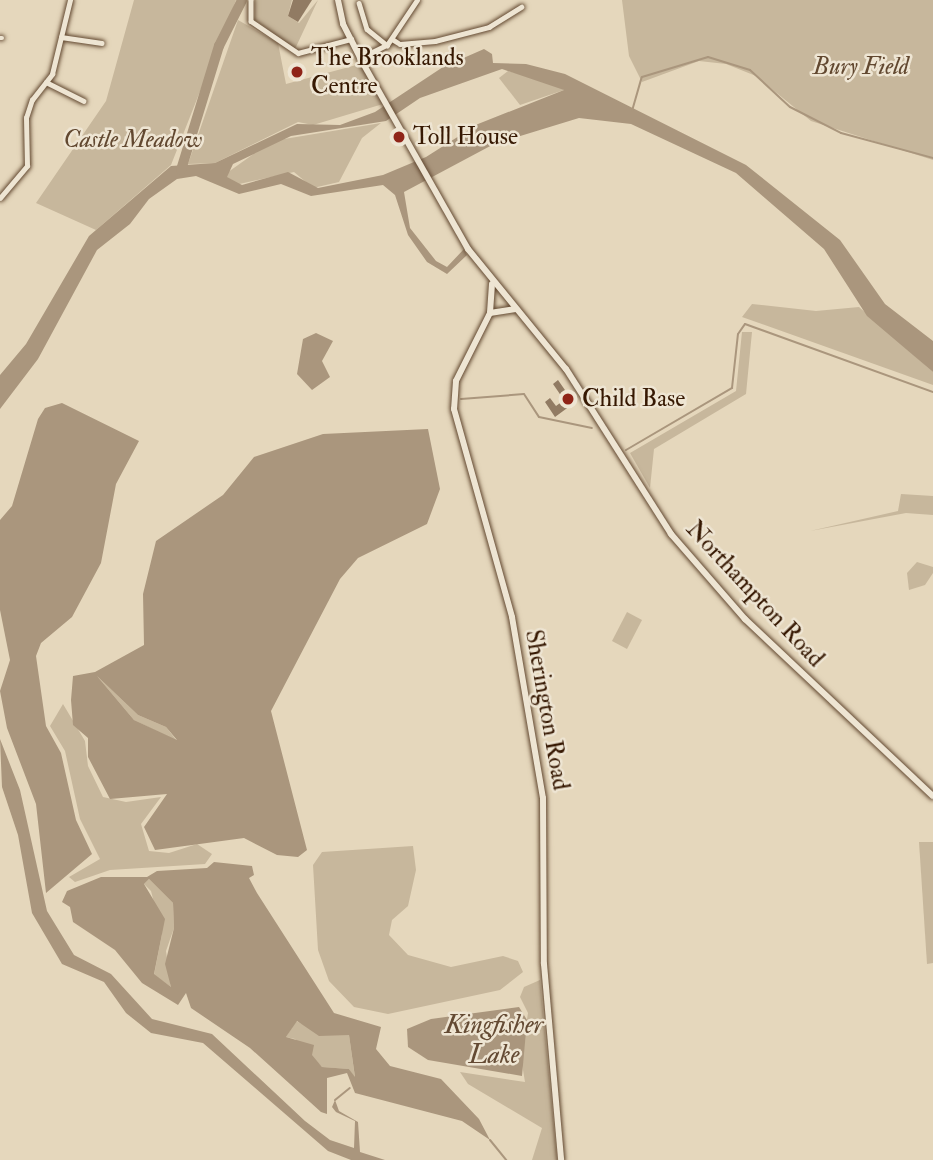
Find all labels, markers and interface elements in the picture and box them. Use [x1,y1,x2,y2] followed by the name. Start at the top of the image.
[311,44,464,100] place label: The Brooklands Centre
[813,53,909,81] park label: Bury Field
[289,64,305,80] marker: The Brooklands Centre
[413,123,518,151] place label: Toll House
[63,126,203,154] park label: Castle Meadow
[391,129,407,145] marker: Toll House
[582,385,685,413] place label: Child Base
[560,391,576,407] marker: Child Base
[680,515,830,673] street label: Northampton Road
[519,628,575,792] street label: Sherington Road
[445,1010,543,1072] water label: Kingfisher Lake

